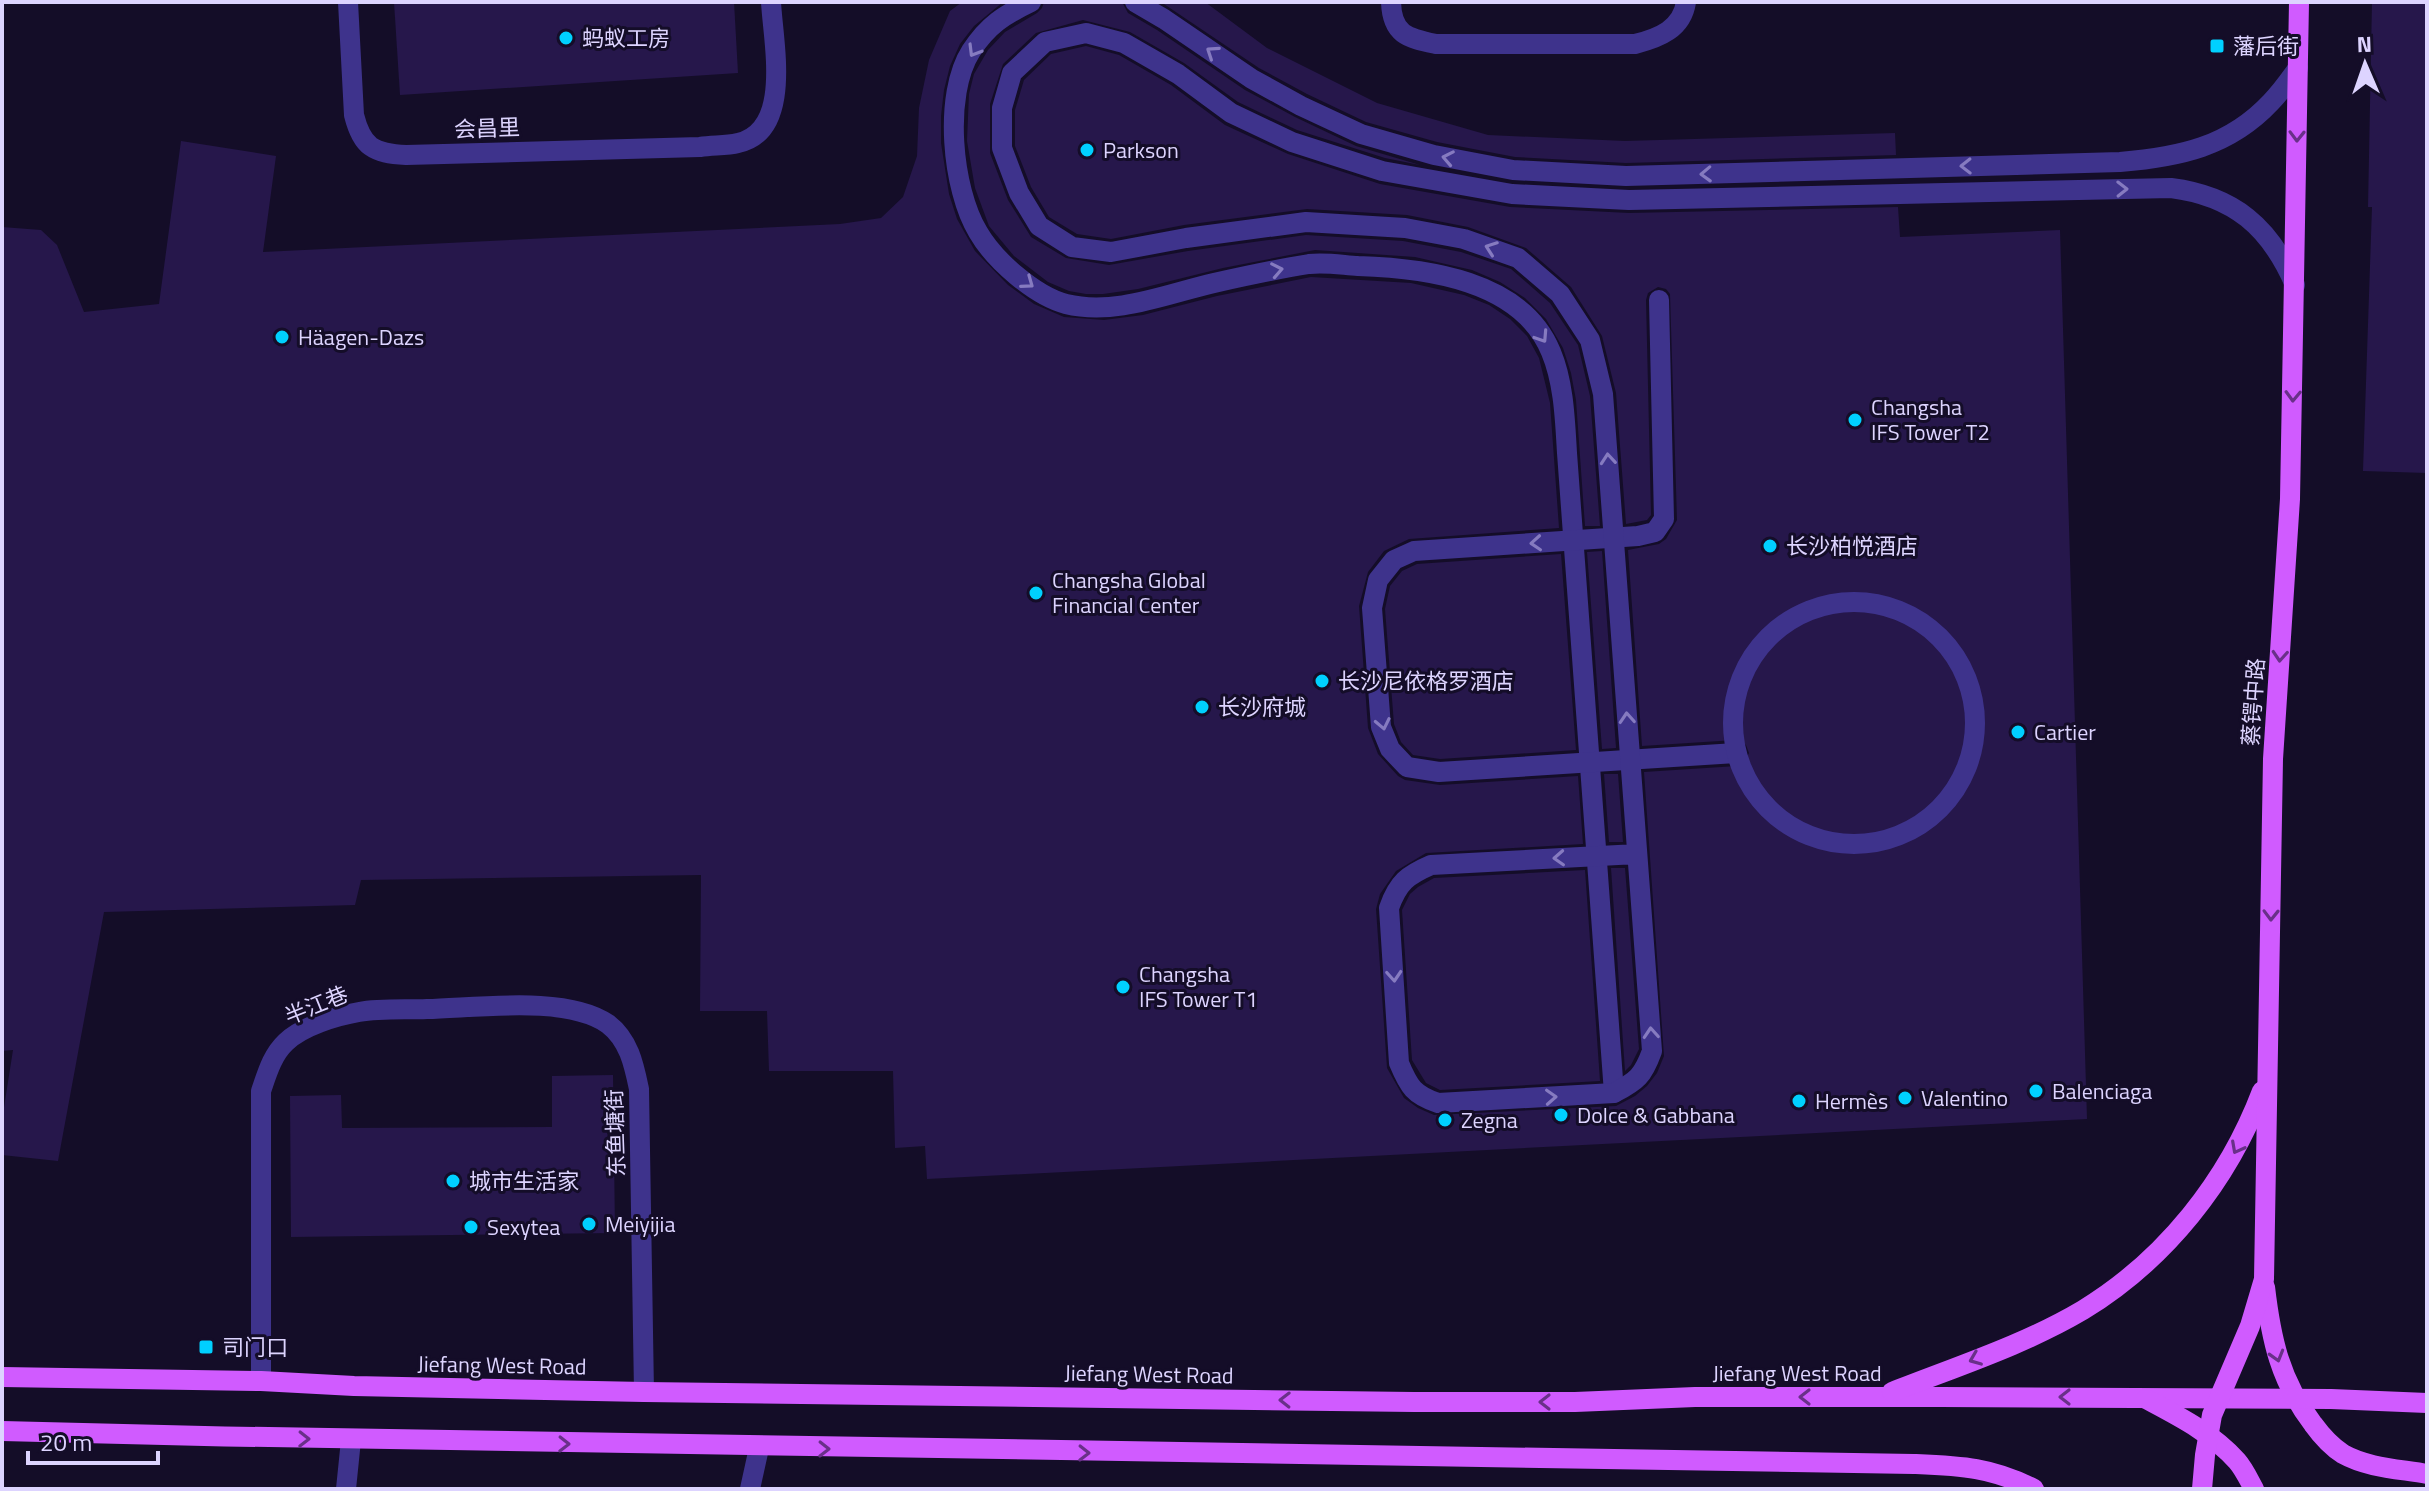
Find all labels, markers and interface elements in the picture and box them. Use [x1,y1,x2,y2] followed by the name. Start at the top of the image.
[582,21,670,55] place label: 蚂蚁工房
[2325,24,2405,104] north arrow
[2356,27,2373,61] text: N
[557,29,575,47] marker: 蚂蚁工房
[2233,29,2299,63] place label: 藩后街
[2208,37,2226,55] marker: 藩后街
[968,43,983,57] one-way arrow
[1206,47,1221,62] one-way arrow
[453,110,521,146] street label: 会昌里
[2289,130,2306,143] one-way arrow
[1103,133,1179,167] place label: Parkson
[1078,141,1096,159] marker: Parkson
[1441,150,1454,167] one-way arrow
[1959,158,1972,175] one-way arrow
[1699,165,1712,182] one-way arrow
[2116,180,2129,198] one-way arrow
[1484,241,1498,258] one-way arrow
[1271,263,1284,280] one-way arrow
[1019,273,1033,287] one-way arrow
[298,320,424,354] place label: Häagen-Dazs
[273,328,291,346] marker: Häagen-Dazs
[1532,329,1547,343] one-way arrow
[1871,390,1990,449] place label: Changsha IFS Tower T2
[2284,390,2301,403] one-way arrow
[1846,411,1864,429] marker: Changsha IFS Tower T2
[1600,452,1617,465] one-way arrow
[1786,529,1918,563] place label: 长沙柏悦酒店
[1529,534,1542,551] one-way arrow
[1761,537,1779,555] marker: 长沙柏悦酒店
[1052,563,1206,622] place label: Changsha Global Financial Center
[1027,584,1045,602] marker: Changsha Global Financial Center
[2272,650,2289,663] one-way arrow
[2233,657,2273,747] street label: 蔡锷中路
[1338,664,1514,698] place label: 长沙尼依格罗酒店
[1313,672,1331,690] marker: 长沙尼依格罗酒店
[1218,690,1306,724] place label: 长沙府城
[1193,698,1211,716] marker: 长沙府城
[1619,711,1636,724] one-way arrow
[2034,715,2096,749] place label: Cartier
[1374,717,1391,731] one-way arrow
[2009,723,2027,741] marker: Cartier
[1552,849,1565,866] one-way arrow
[2262,909,2280,922] one-way arrow
[1139,957,1258,1016] place label: Changsha IFS Tower T1
[1385,970,1402,983] one-way arrow
[279,977,353,1033] street label: 半江巷
[1114,978,1132,996] marker: Changsha IFS Tower T1
[1643,1026,1660,1039] one-way arrow
[2052,1074,2152,1108] place label: Balenciaga
[1921,1081,2008,1115] place label: Valentino
[2027,1082,2045,1100] marker: Balenciaga
[1815,1084,1888,1118] place label: Hermès
[596,1088,634,1178] street label: 东鱼塘街
[1545,1089,1558,1106] one-way arrow
[1896,1089,1914,1107] marker: Valentino
[1790,1092,1808,1110] marker: Hermès
[1577,1098,1735,1132] place label: Dolce & Gabbana
[1461,1103,1518,1137] place label: Zegna
[1552,1106,1570,1124] marker: Dolce & Gabbana
[1436,1111,1454,1129] marker: Zegna
[2231,1140,2246,1154] one-way arrow
[469,1164,579,1198] place label: 城市生活家
[444,1172,462,1190] marker: 城市生活家
[605,1207,675,1241] place label: Meiyijia
[487,1210,560,1244] place label: Sexytea
[580,1215,598,1233] marker: Meiyijia
[462,1218,480,1236] marker: Sexytea
[222,1330,288,1364] place label: 司门口
[197,1338,215,1356] marker: 司门口
[417,1347,587,1383] street label: Jiefang West Road
[2268,1348,2284,1362] one-way arrow
[1969,1349,1983,1366] one-way arrow
[1064,1356,1234,1392] street label: Jiefang West Road
[1712,1356,1882,1390] street label: Jiefang West Road
[1798,1388,1811,1406] one-way arrow
[2058,1388,2071,1406] one-way arrow
[1278,1391,1291,1409] one-way arrow
[1538,1393,1551,1411] one-way arrow
[28,1415,158,1465] scale bar
[40,1424,92,1460] text: 20 m
[298,1430,311,1447] one-way arrow
[558,1435,571,1452] one-way arrow
[818,1440,831,1458] one-way arrow
[1078,1444,1091,1462] one-way arrow

